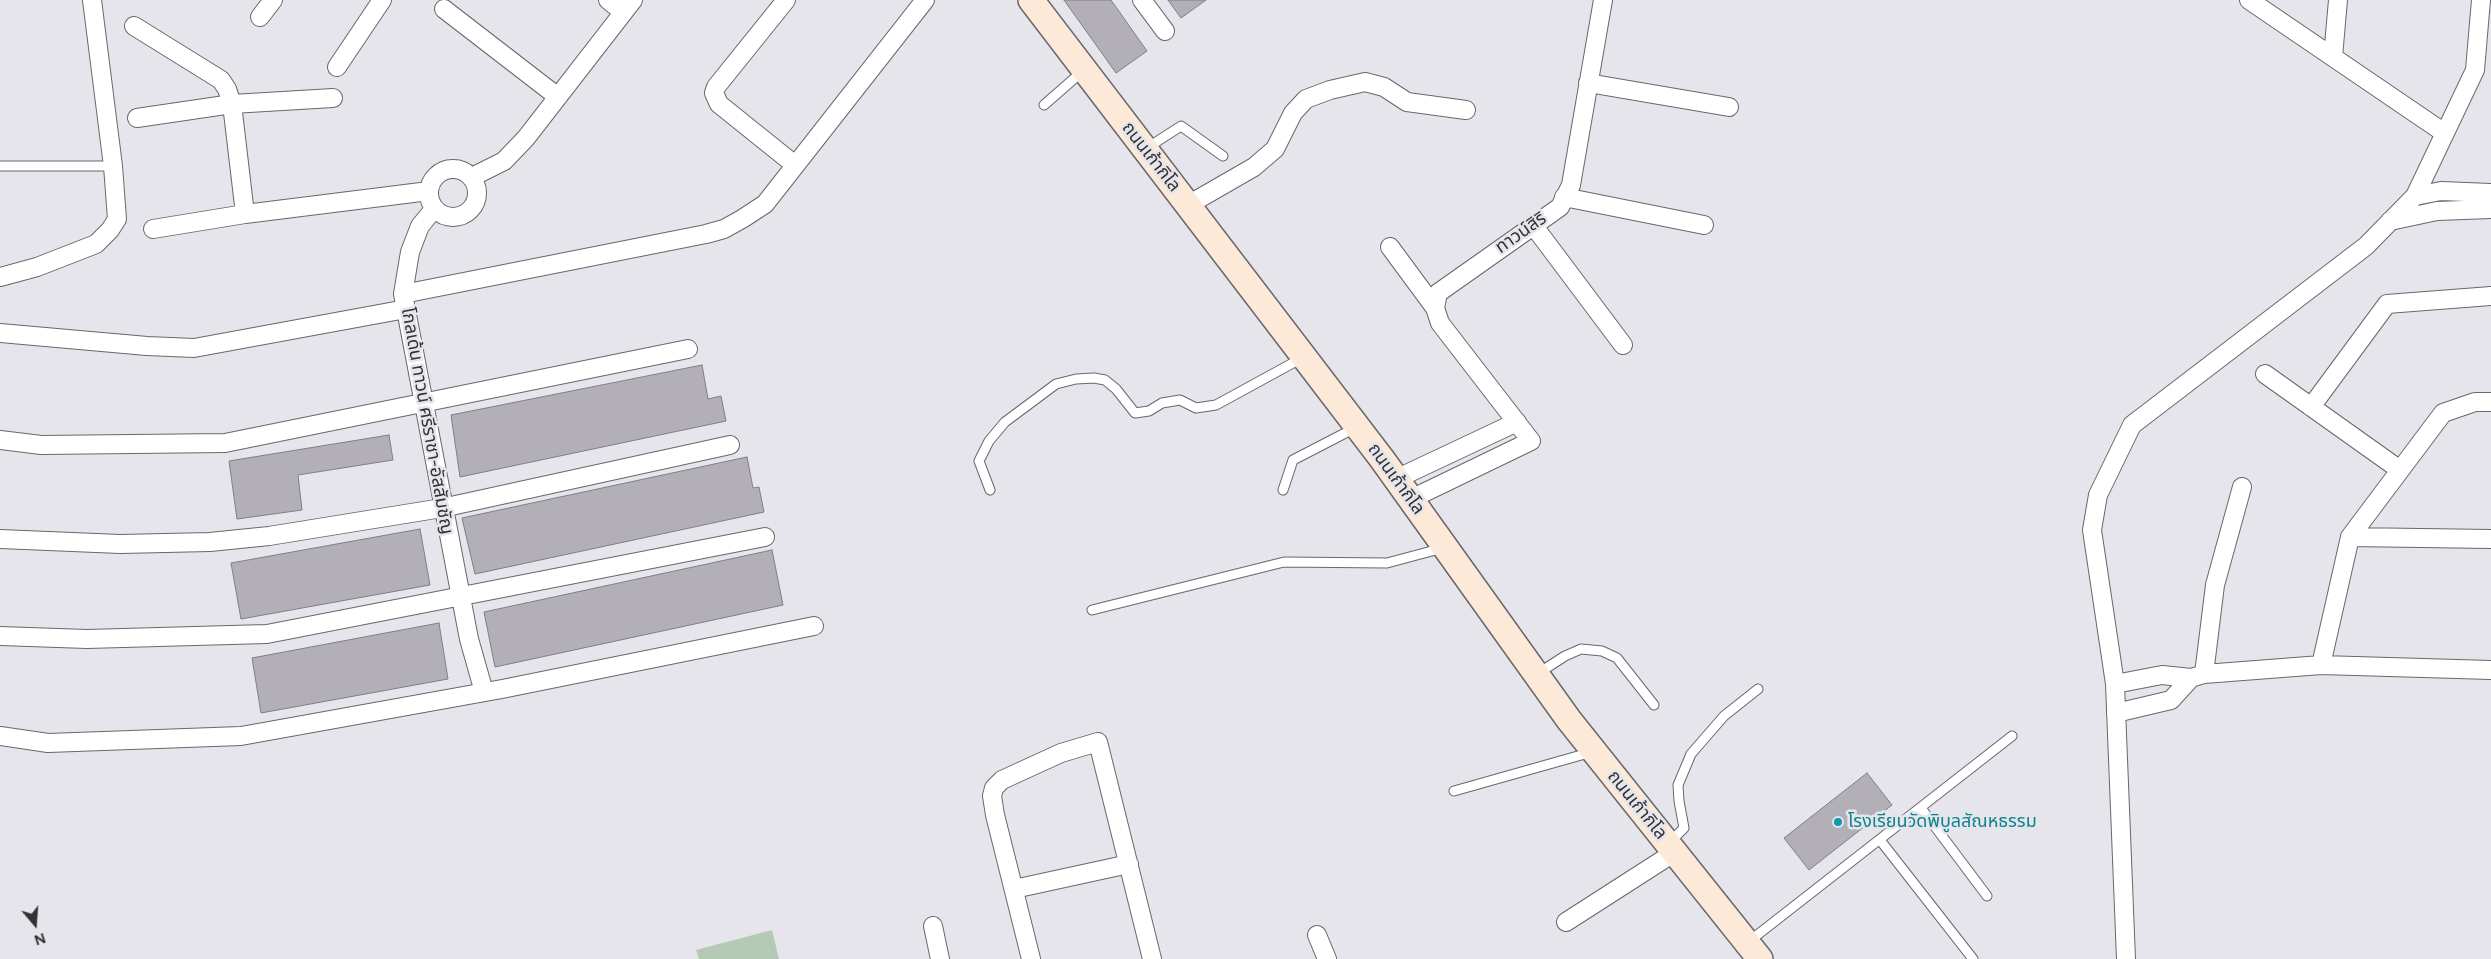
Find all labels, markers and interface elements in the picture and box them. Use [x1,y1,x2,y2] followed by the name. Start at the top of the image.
[1117,118,1185,196] street label: ถนนเก้ากิโล
[1491,208,1551,258] street label: ทาวน์สิริ
[396,306,458,536] street label: โกลเด้น ทาวน์ ศรีราชา-อัสสัมชัญ
[1363,439,1429,519] street label: ถนนเก้ากิโล
[1603,766,1671,844] street label: ถนนเก้ากิโล
[1848,811,2037,833] place label: โรงเรียนวัดพิบูลสัณหธรรม
[1832,816,1844,828] marker: โรงเรียนวัดพิบูลสัณหธรรม
[10,899,60,949] north arrow
[32,929,48,948] text: N

